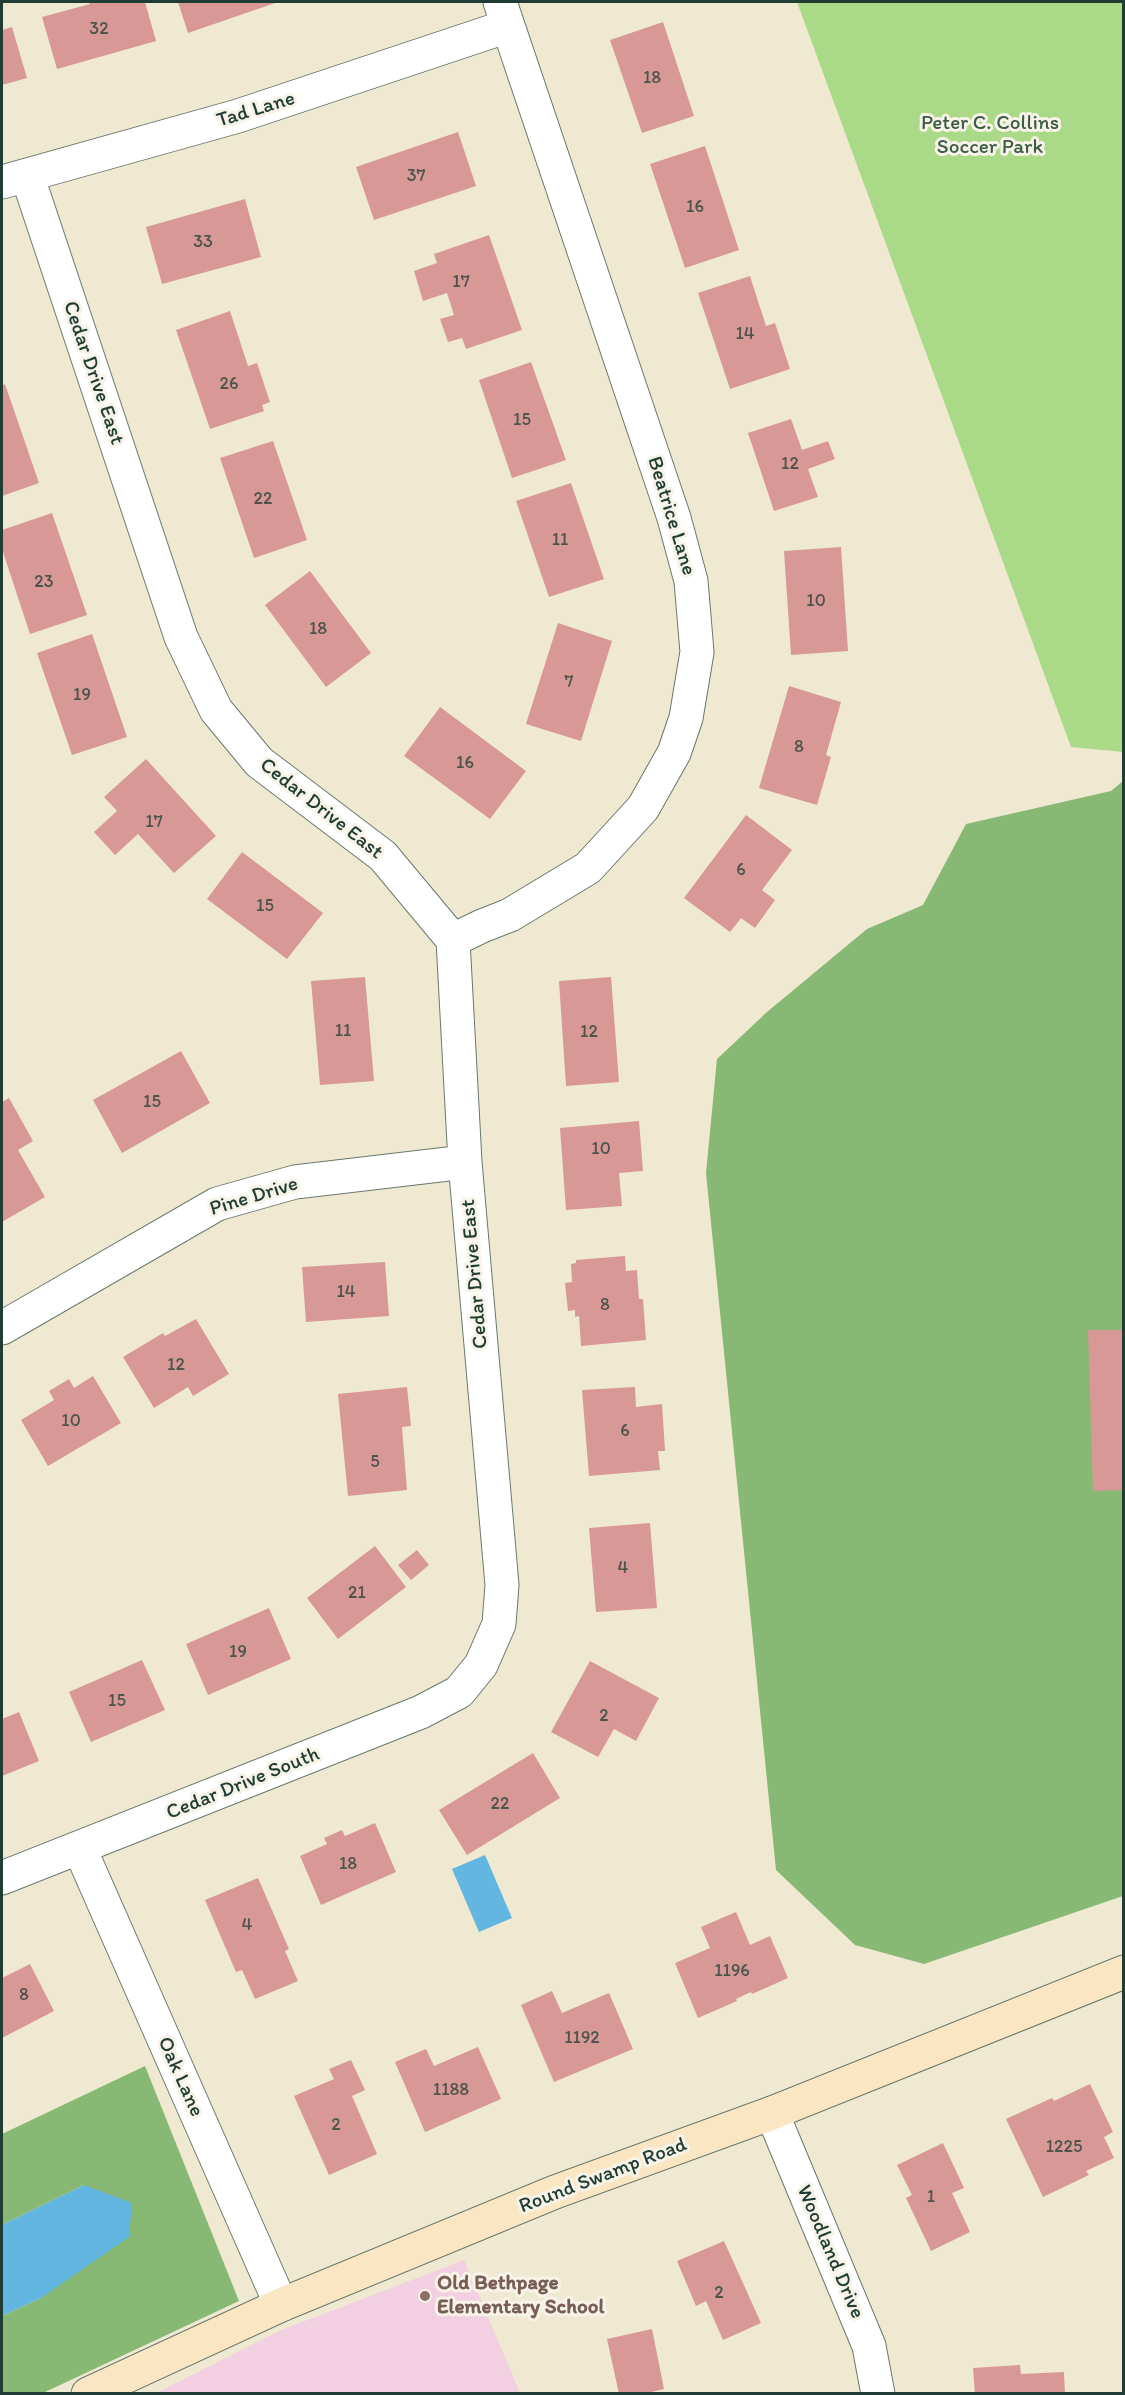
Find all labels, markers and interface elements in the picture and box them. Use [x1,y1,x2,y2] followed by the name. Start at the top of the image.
[89,18,109,40] house number: 32
[643,67,661,89] house number: 18
[214,86,298,134] street label: Tad Lane
[921,111,1059,161] park label: Peter C. Collins Soccer Park
[407,165,425,187] house number: 37
[686,196,704,218] house number: 16
[193,231,213,253] house number: 33
[452,271,470,293] house number: 17
[57,298,129,448] street label: Cedar Drive East
[735,323,755,345] house number: 14
[220,373,238,395] house number: 26
[513,409,531,431] house number: 15
[641,453,701,579] street label: Beatrice Lane
[781,453,799,475] house number: 12
[254,488,272,510] house number: 22
[552,529,568,551] house number: 11
[34,571,54,593] house number: 23
[806,590,826,612] house number: 10
[309,618,327,640] house number: 18
[565,671,573,693] house number: 7
[73,684,91,706] house number: 19
[794,736,804,758] house number: 8
[456,752,474,774] house number: 16
[254,753,388,865] street label: Cedar Drive East
[145,811,163,833] house number: 17
[736,859,746,881] house number: 6
[256,895,274,917] house number: 15
[335,1020,351,1042] house number: 11
[580,1021,598,1043] house number: 12
[143,1091,161,1113] house number: 15
[591,1138,611,1160] house number: 10
[207,1172,301,1222] street label: Pine Drive
[456,1198,494,1350] street label: Cedar Drive East
[336,1281,356,1303] house number: 14
[600,1294,610,1316] house number: 8
[167,1354,185,1376] house number: 12
[61,1410,81,1432] house number: 10
[620,1420,630,1442] house number: 6
[370,1451,380,1473] house number: 5
[618,1557,628,1579] house number: 4
[348,1582,366,1604] house number: 21
[229,1641,247,1663] house number: 19
[108,1690,126,1712] house number: 15
[599,1705,609,1727] house number: 2
[163,1742,323,1826] street label: Cedar Drive South
[491,1793,509,1815] house number: 22
[339,1853,357,1875] house number: 18
[242,1914,252,1936] house number: 4
[714,1960,750,1982] house number: 1196
[19,1984,29,2006] house number: 8
[564,2027,600,2049] house number: 1192
[151,2033,209,2121] street label: Oak Lane
[433,2079,469,2101] house number: 1188
[331,2114,341,2136] house number: 2
[516,2132,690,2220] street label: Round Swamp Road
[1046,2136,1082,2158] house number: 1225
[791,2181,869,2323] street label: Woodland Drive
[927,2186,935,2208] house number: 1
[437,2271,604,2321] place label: Old Bethpage Elementary School
[714,2282,724,2304] house number: 2
[418,2289,432,2303] marker: Old Bethpage Elementary School

